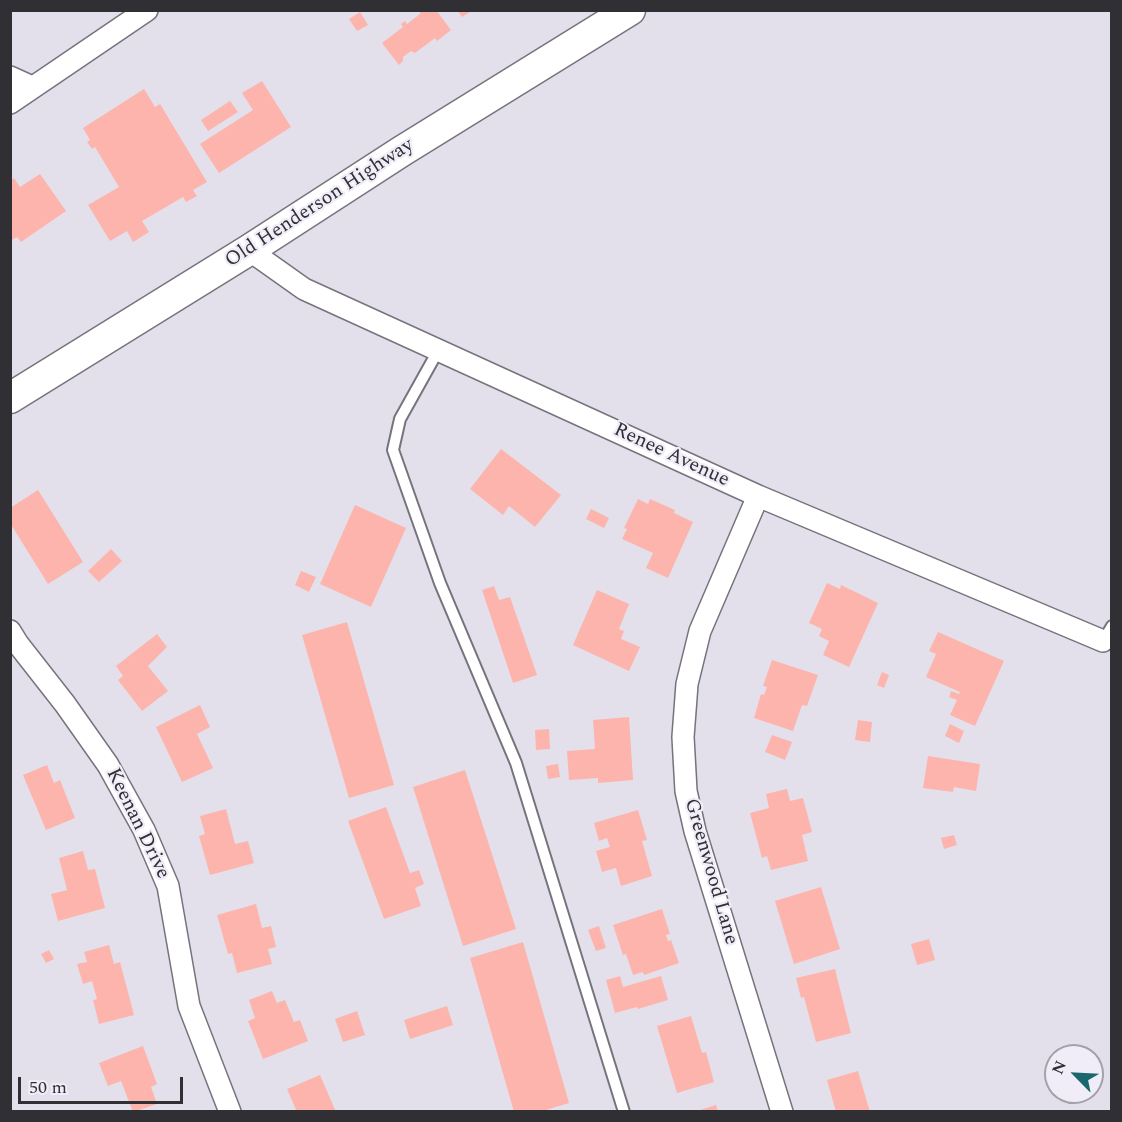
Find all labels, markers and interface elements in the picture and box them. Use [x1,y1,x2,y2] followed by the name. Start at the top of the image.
[221,134,419,274] street label: Old Henderson Highway
[609,419,733,493] street label: Renee Avenue
[100,765,174,883] street label: Keenan Drive
[678,796,742,948] street label: Greenwood Lane
[1044,1044,1104,1104] north arrow
[1046,1057,1073,1078] text: N
[21,1065,186,1103] scale bar
[29,1074,67,1101] text: 50 m

